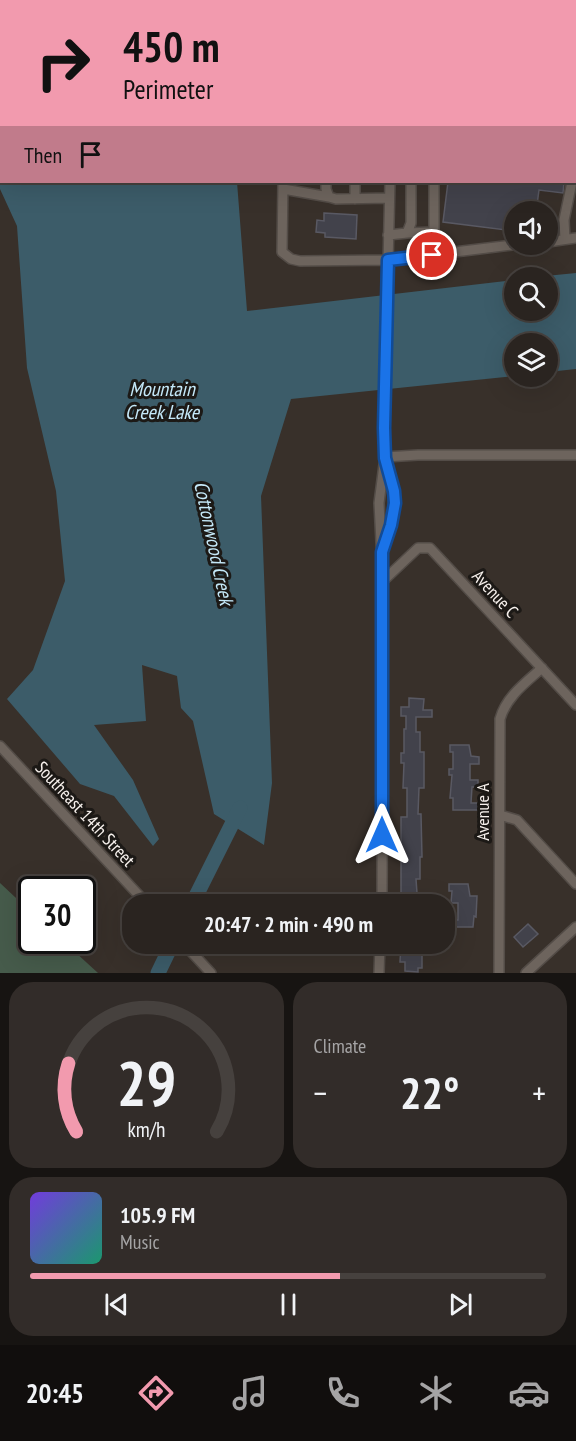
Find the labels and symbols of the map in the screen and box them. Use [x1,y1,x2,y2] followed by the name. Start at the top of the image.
[406,229,457,280] pin
[125,376,201,425] water label: Mountain Creek Lake
[188,479,240,609] water label: Cottonwood Creek
[467,565,523,623] street label: Avenue C
[31,756,140,871] street label: Southeast 14th Street
[471,783,494,841] street label: Avenue A
[350,803,414,867] position arrow
[18,876,96,954] speed limit sign: 30

